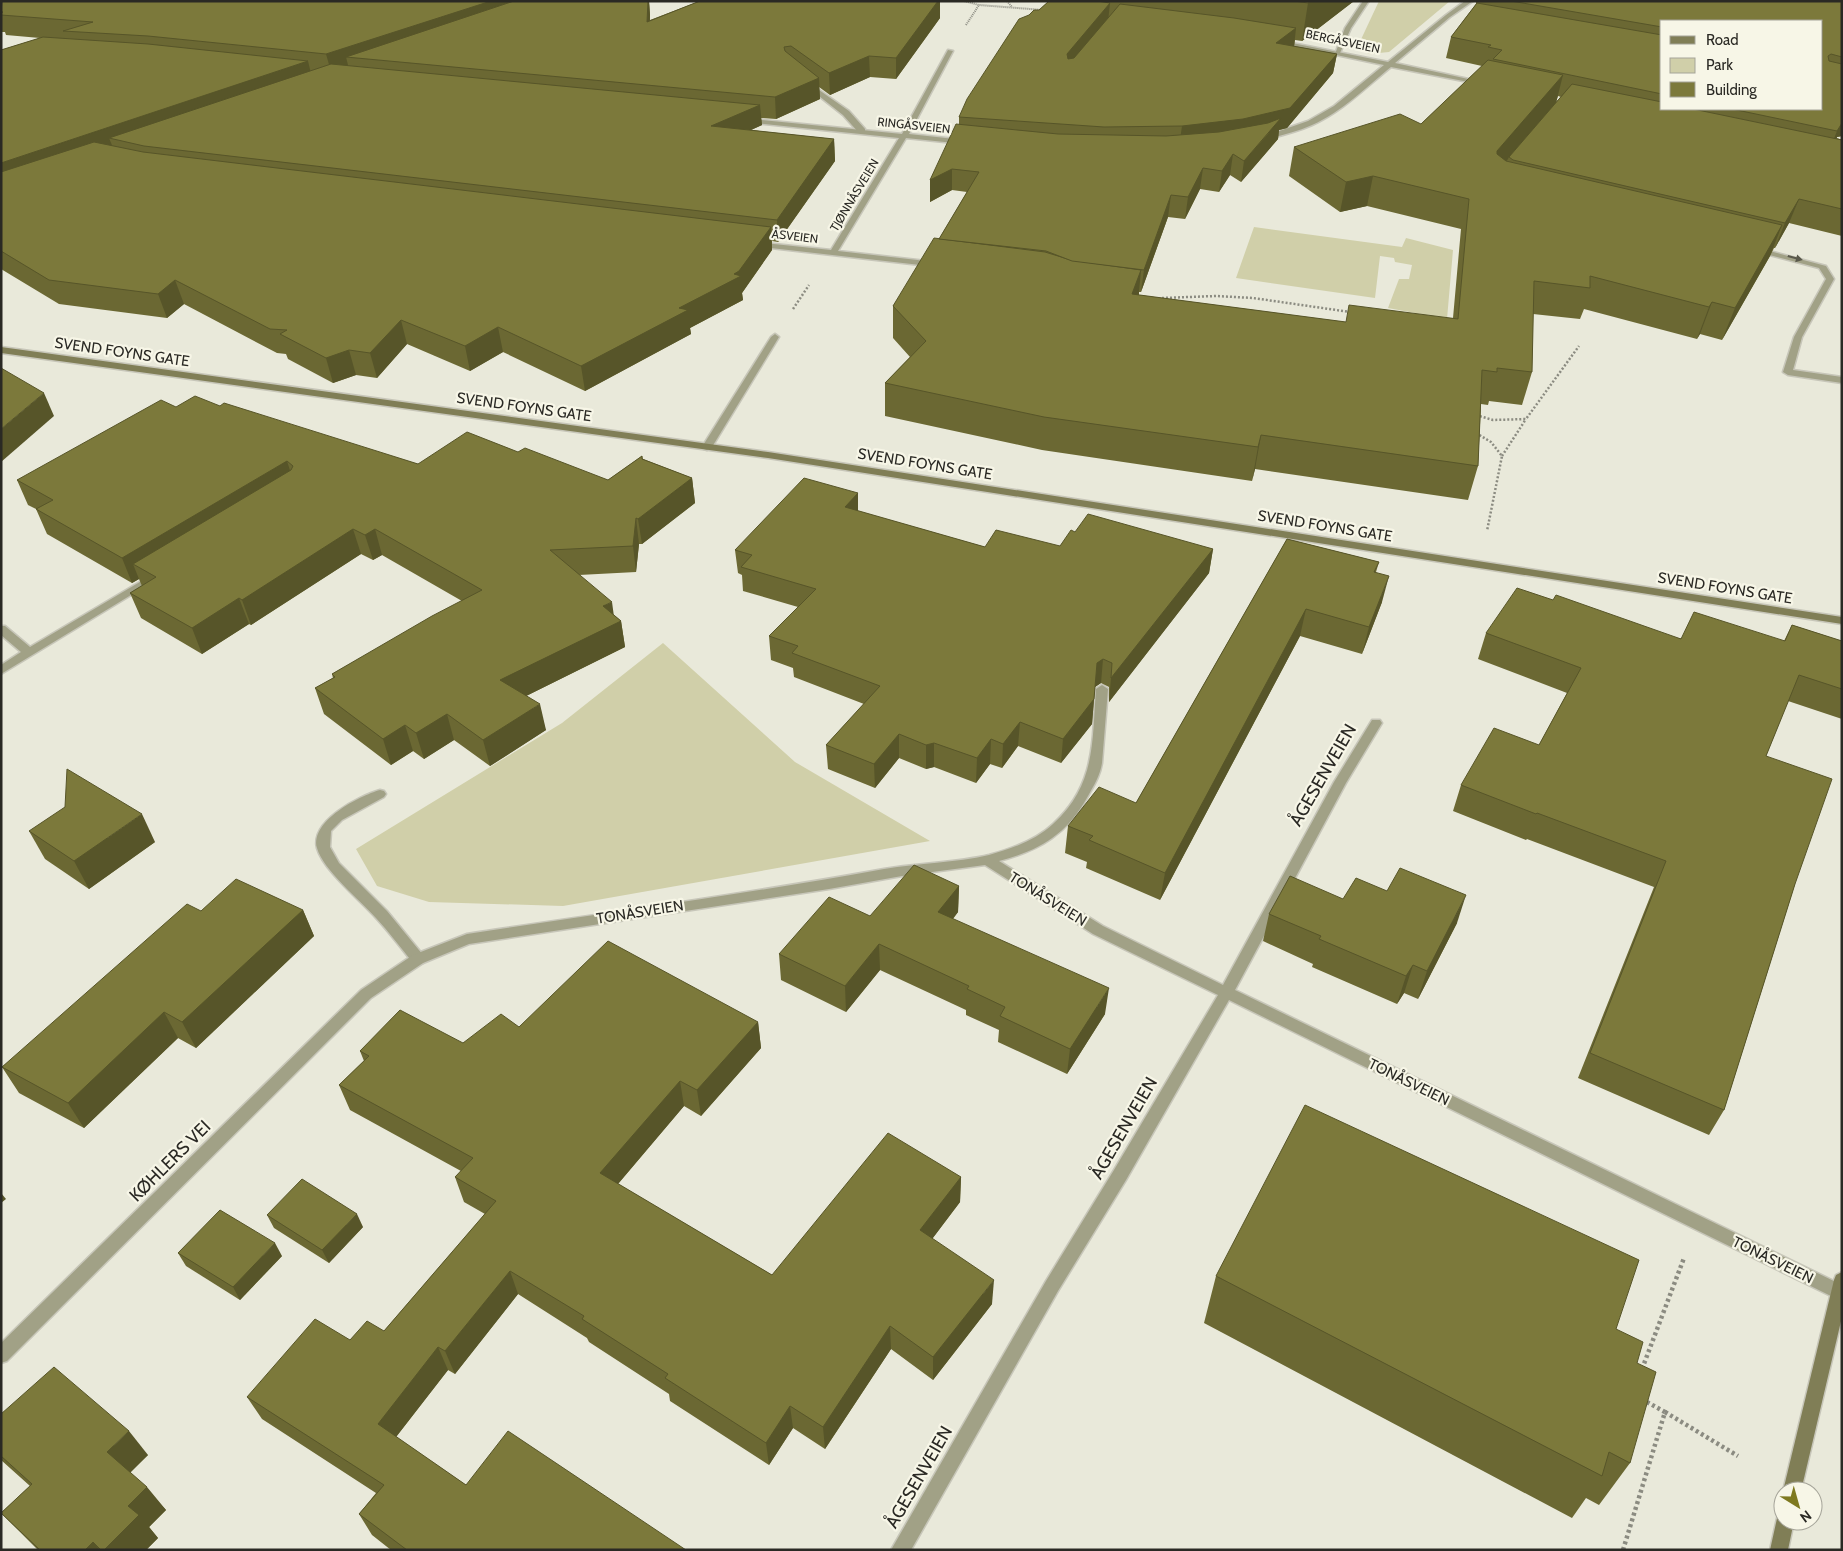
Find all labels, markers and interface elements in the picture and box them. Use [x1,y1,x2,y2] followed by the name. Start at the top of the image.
[1660,20,1823,110] legend
[1304,26,1382,56] street label: BERGÅSVEIEN
[1706,31,1739,49] text: Road
[1706,56,1733,74] text: Park
[1706,81,1757,99] text: Building
[877,114,951,136] street label: RINGÅSVEIEN
[826,156,882,234] street label: TJØNNÅSVEIEN
[771,226,819,246] street label: ÅSVEIEN
[1788,254,1803,262] one-way arrow
[53,334,191,370] street label: SVEND FOYNS GATE
[455,389,593,425] street label: SVEND FOYNS GATE
[856,444,994,484] street label: SVEND FOYNS GATE
[1256,506,1394,546] street label: SVEND FOYNS GATE
[1656,568,1794,608] street label: SVEND FOYNS GATE
[1285,720,1361,830] street label: ÅGESENVEIEN
[1006,867,1091,930] street label: TONÅSVEIEN
[595,895,685,928] street label: TONÅSVEIEN
[1366,1054,1453,1109] street label: TONÅSVEIEN
[1086,1073,1162,1183] street label: ÅGESENVEIEN
[125,1116,215,1206] street label: KØHLERS VEI
[1730,1232,1817,1287] street label: TONÅSVEIEN
[881,1422,957,1532] street label: ÅGESENVEIEN
[1773,1481,1823,1531] north arrow
[1796,1506,1815,1527] text: N

